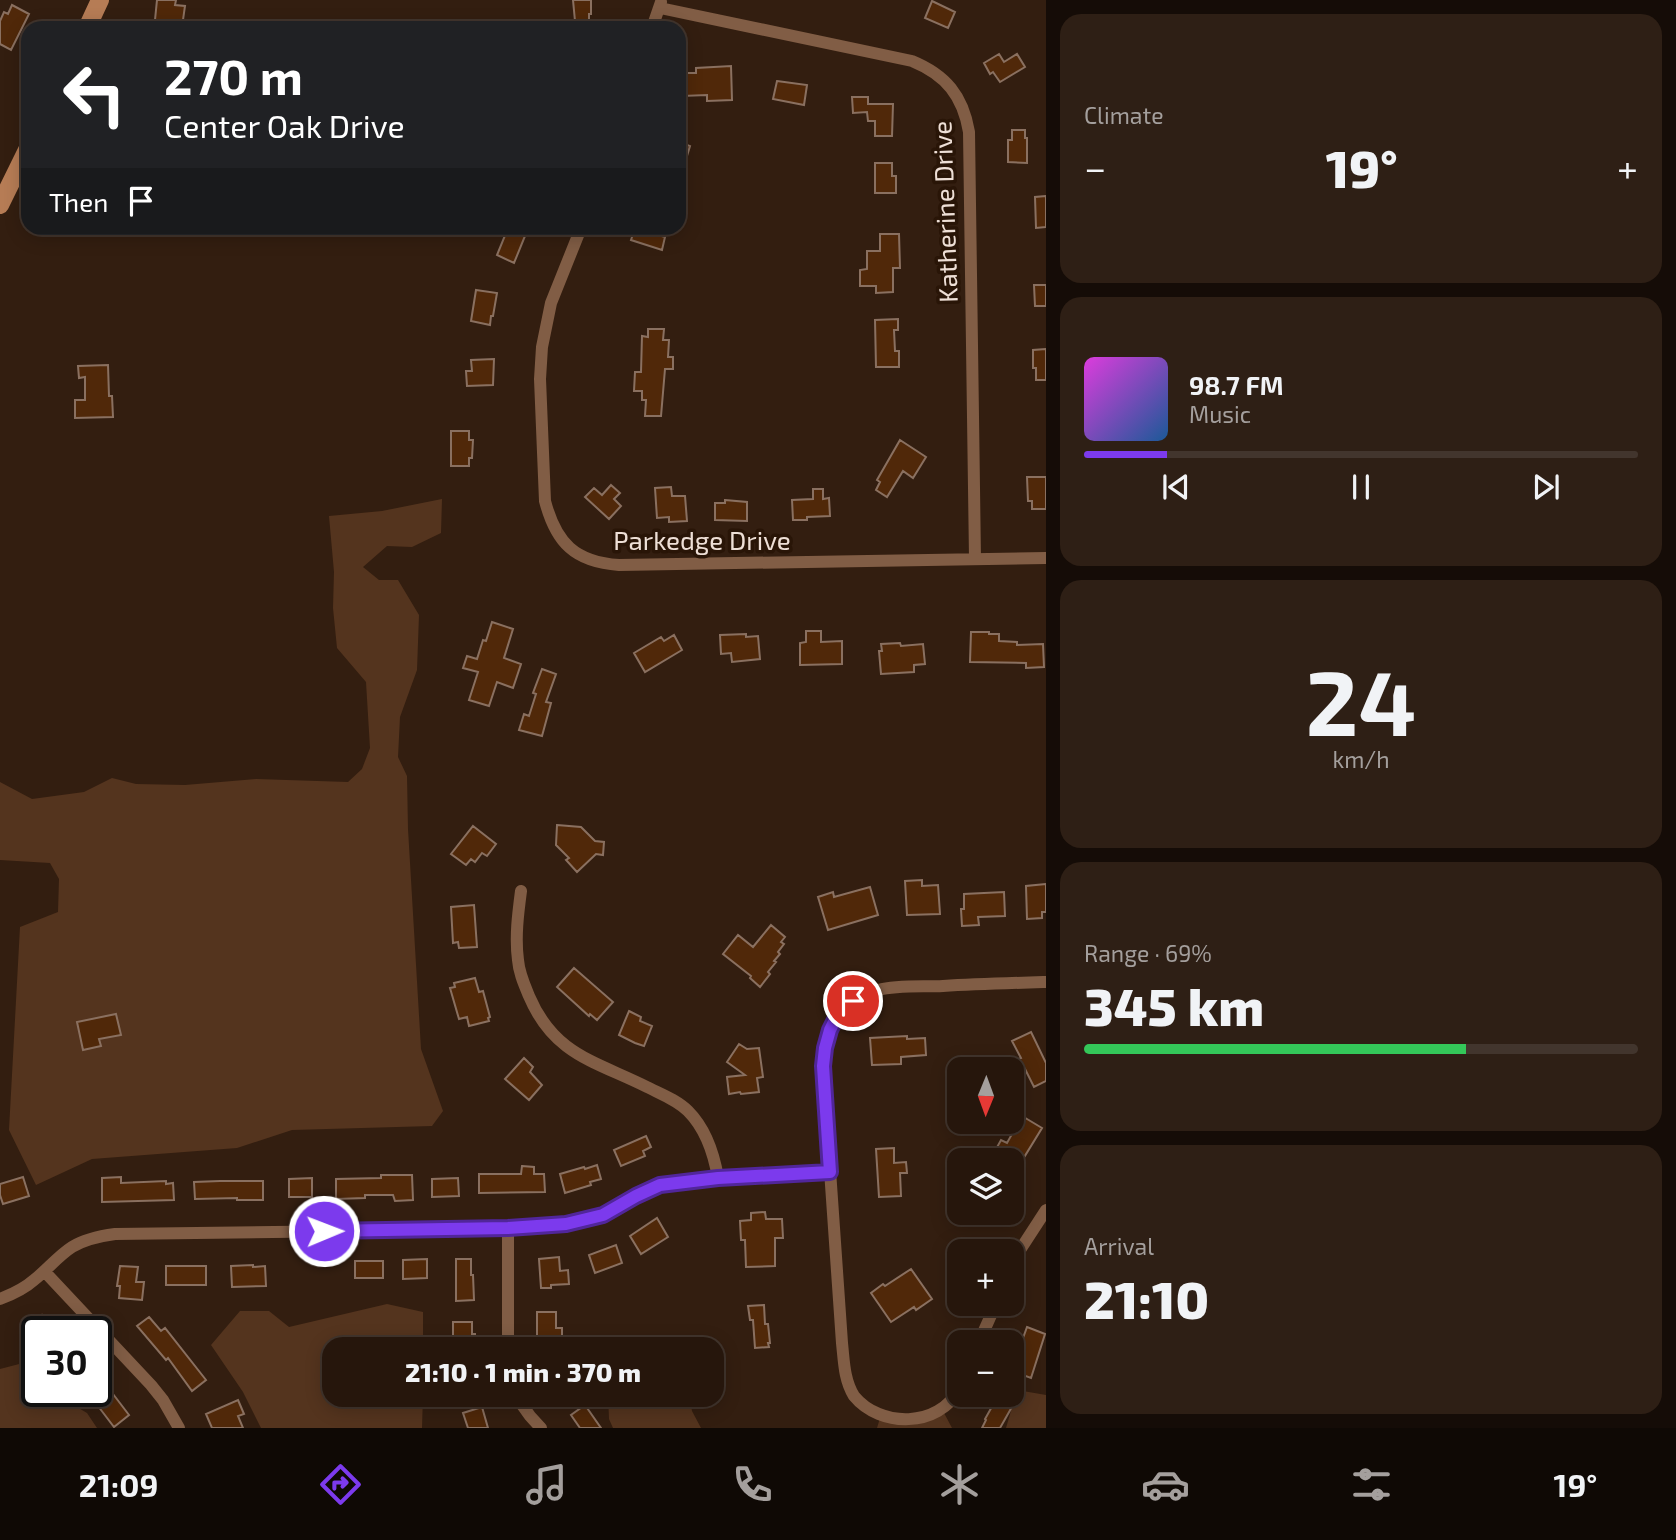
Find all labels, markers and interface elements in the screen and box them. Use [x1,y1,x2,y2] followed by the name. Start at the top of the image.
[164,46,303,105] text: 270 m
[49,49,140,140] icon: left
[1084,101,1164,129] text: Climate
[164,106,405,144] text: Center Oak Drive
[925,120,963,304] street label: Katherine Drive
[1326,136,1398,198] text: 19°
[1084,144,1106,190] text: −
[1617,144,1638,190] text: +
[122,182,160,220] icon: arrive
[49,186,108,217] text: Then
[1189,369,1284,400] text: 98.7 FM
[1189,400,1251,428] text: Music
[1157,468,1195,506] icon: previous
[1342,468,1380,506] icon: pause
[1527,468,1565,506] icon: next
[613,524,791,555] street label: Parkedge Drive
[1306,645,1416,754] text: 24
[1332,745,1390,773] text: km/h
[1084,939,1212,967] text: Range · 69%
[823,971,883,1031] pin
[1084,974,1264,1036] text: 345 km
[834,982,872,1020] icon: arrive
[947,1057,1024,1134] north arrow
[947,1057,1024,1407] map controls
[947,1148,1024,1225] button: layers
[287,1194,361,1268] position arrow
[1084,1232,1154,1260] text: Arrival
[947,1239,1024,1316] button: +
[1084,1267,1209,1329] text: 21:10
[21,1316,112,1407] speed limit sign: 30
[947,1330,1024,1407] button: −
[405,1356,641,1387] text: 21:10 · 1 min · 370 m
[316,1460,365,1509] icon: directions
[522,1460,571,1509] icon: music
[728,1460,777,1509] icon: phone
[935,1460,984,1509] icon: climate
[1141,1460,1190,1509] icon: car
[1347,1460,1396,1509] icon: filters
[79,1465,158,1503] text: 21:09
[1554,1465,1597,1503] text: 19°

